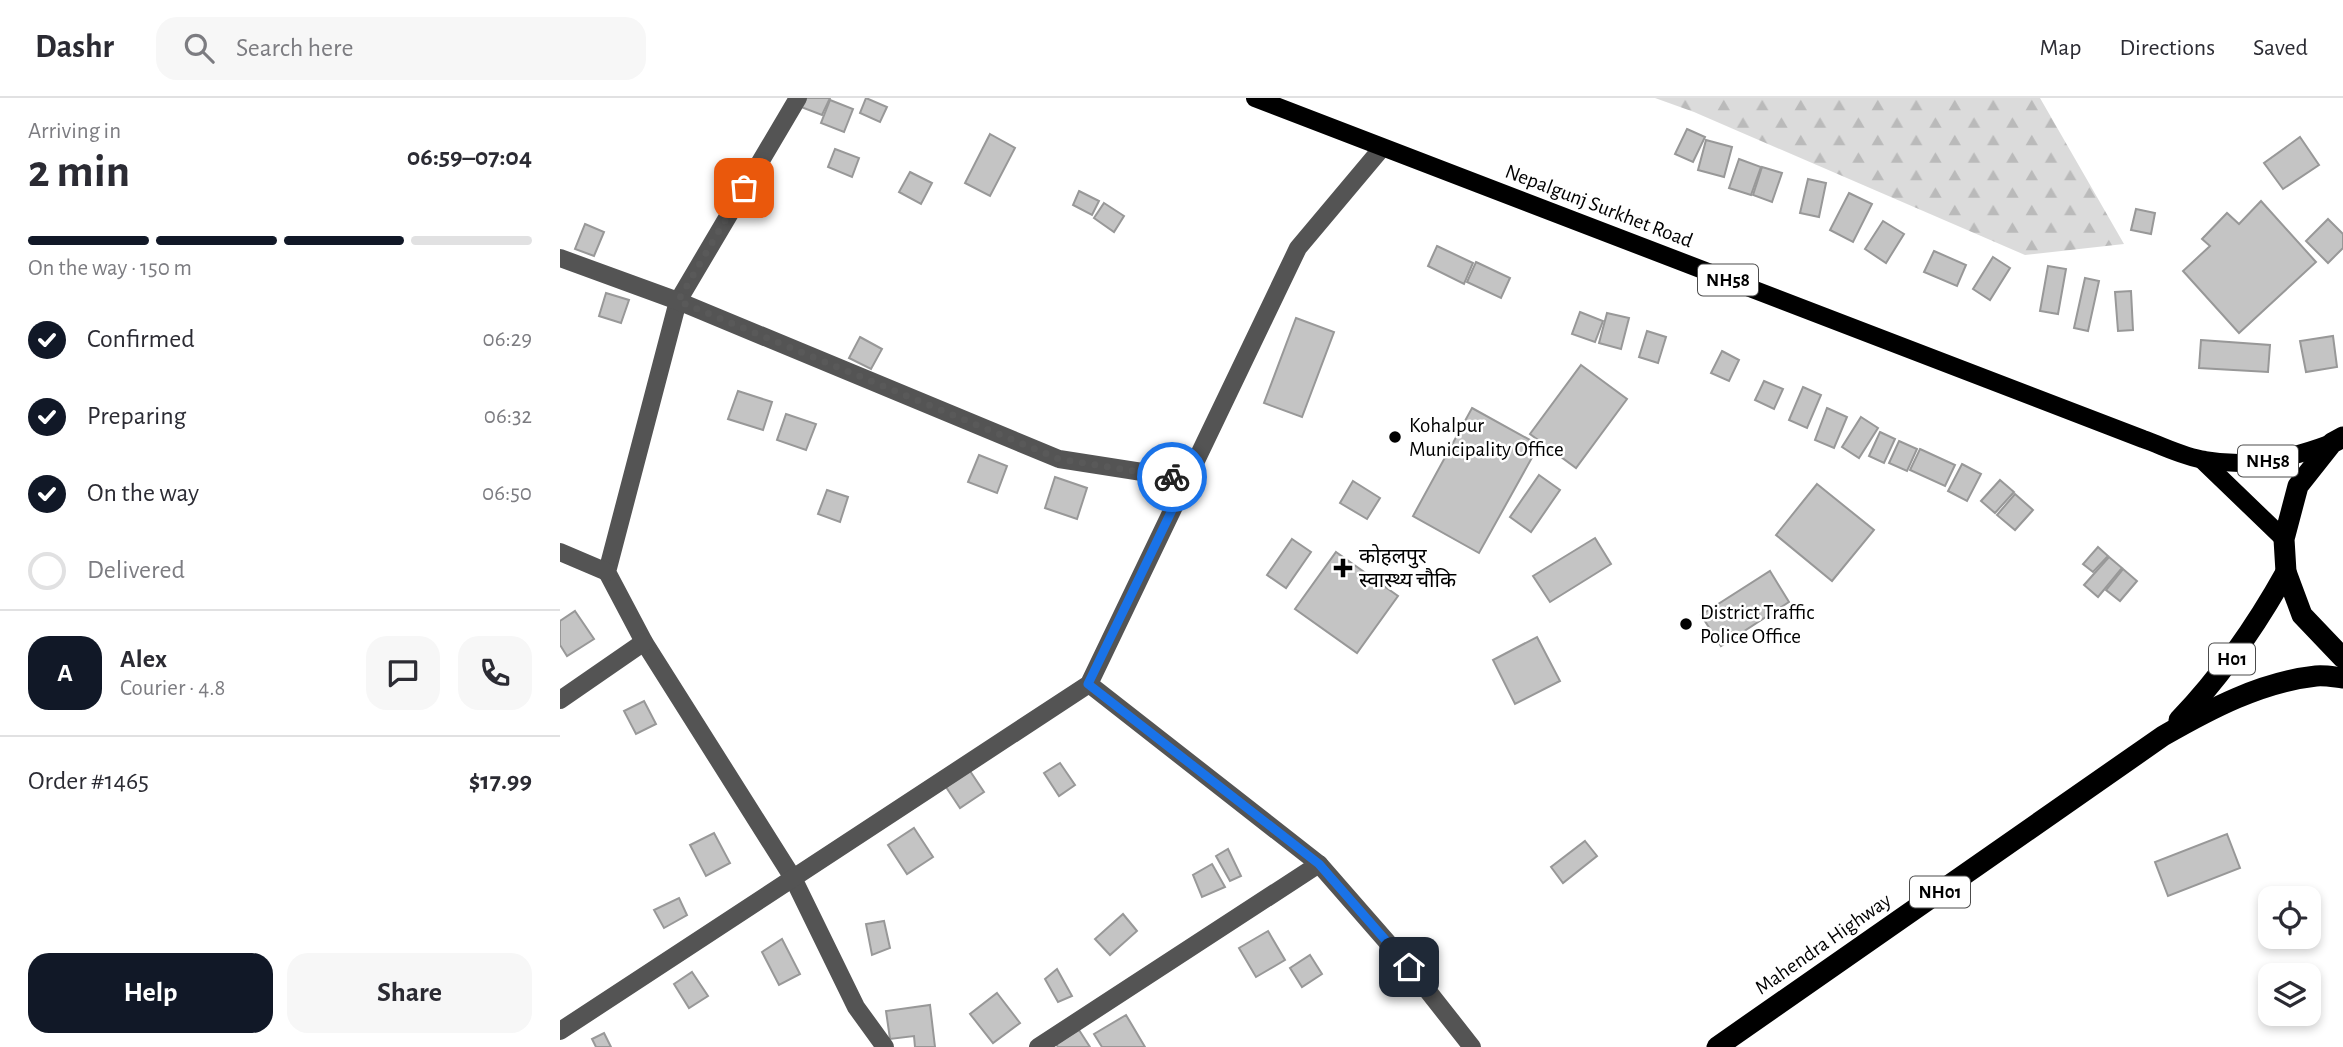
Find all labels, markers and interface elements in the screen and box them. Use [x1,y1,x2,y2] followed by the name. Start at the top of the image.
[156,17,646,80] search box
[180,29,218,67] icon: search
[35,31,114,64] text: Dashr
[236,35,353,61] text: Search here
[2039,36,2081,60] text: Map
[2119,36,2215,60] text: Directions
[2253,36,2308,60] text: Saved
[28,120,121,143] text: Arriving in
[407,144,532,170] text: 06:59–07:04
[28,149,130,195] text: 2 min
[714,158,774,218] pin
[1502,161,1696,252] street label: Nepalgunj Surkhet Road
[725,169,763,207] icon: bag
[28,257,192,280] text: On the way · 150 m
[1698,264,1758,296] road number: NH58
[28,321,66,359] icon: check
[87,326,195,352] text: Confirmed
[483,328,532,351] text: 06:29
[28,398,66,436] icon: check
[87,403,186,429] text: Preparing
[484,405,532,428] text: 06:32
[1409,415,1564,460] place label: Kohalpur Municipality Office
[1387,429,1403,445] marker: Kohalpur Municipality Office
[1137,442,1207,512] courier
[2238,446,2298,476] road number: NH58
[1153,458,1191,496] icon: bike
[28,475,66,513] icon: check
[87,480,199,506] text: On the way
[482,482,532,505] text: 06:50
[1359,544,1457,591] place label: कोहलपुर स्वास्थ्य चौकि
[87,557,185,583] text: Delivered
[1333,558,1353,578] marker: कोहलपुर स्वास्थ्य चौकि
[1700,602,1814,647] place label: District Traffic Police Office
[1678,616,1694,632] marker: District Traffic Police Office
[366,636,440,710] button: chat
[458,636,532,710] button: phone
[2209,644,2255,674] road number: H01
[120,646,167,672] text: Alex
[57,660,73,686] text: A
[120,677,225,700] text: Courier · 4.8
[28,768,149,794] text: Order #1465
[469,768,532,794] text: $17.99
[1910,876,1970,908] road number: NH01
[2258,886,2321,1026] map controls
[2258,886,2321,949] button: locate
[1751,889,1895,999] street label: Mahendra Highway
[1379,937,1439,997] pin
[1390,948,1428,986] icon: home
[28,953,273,1033] button: Help
[287,953,532,1033] button: Share
[2258,963,2321,1026] button: layers

